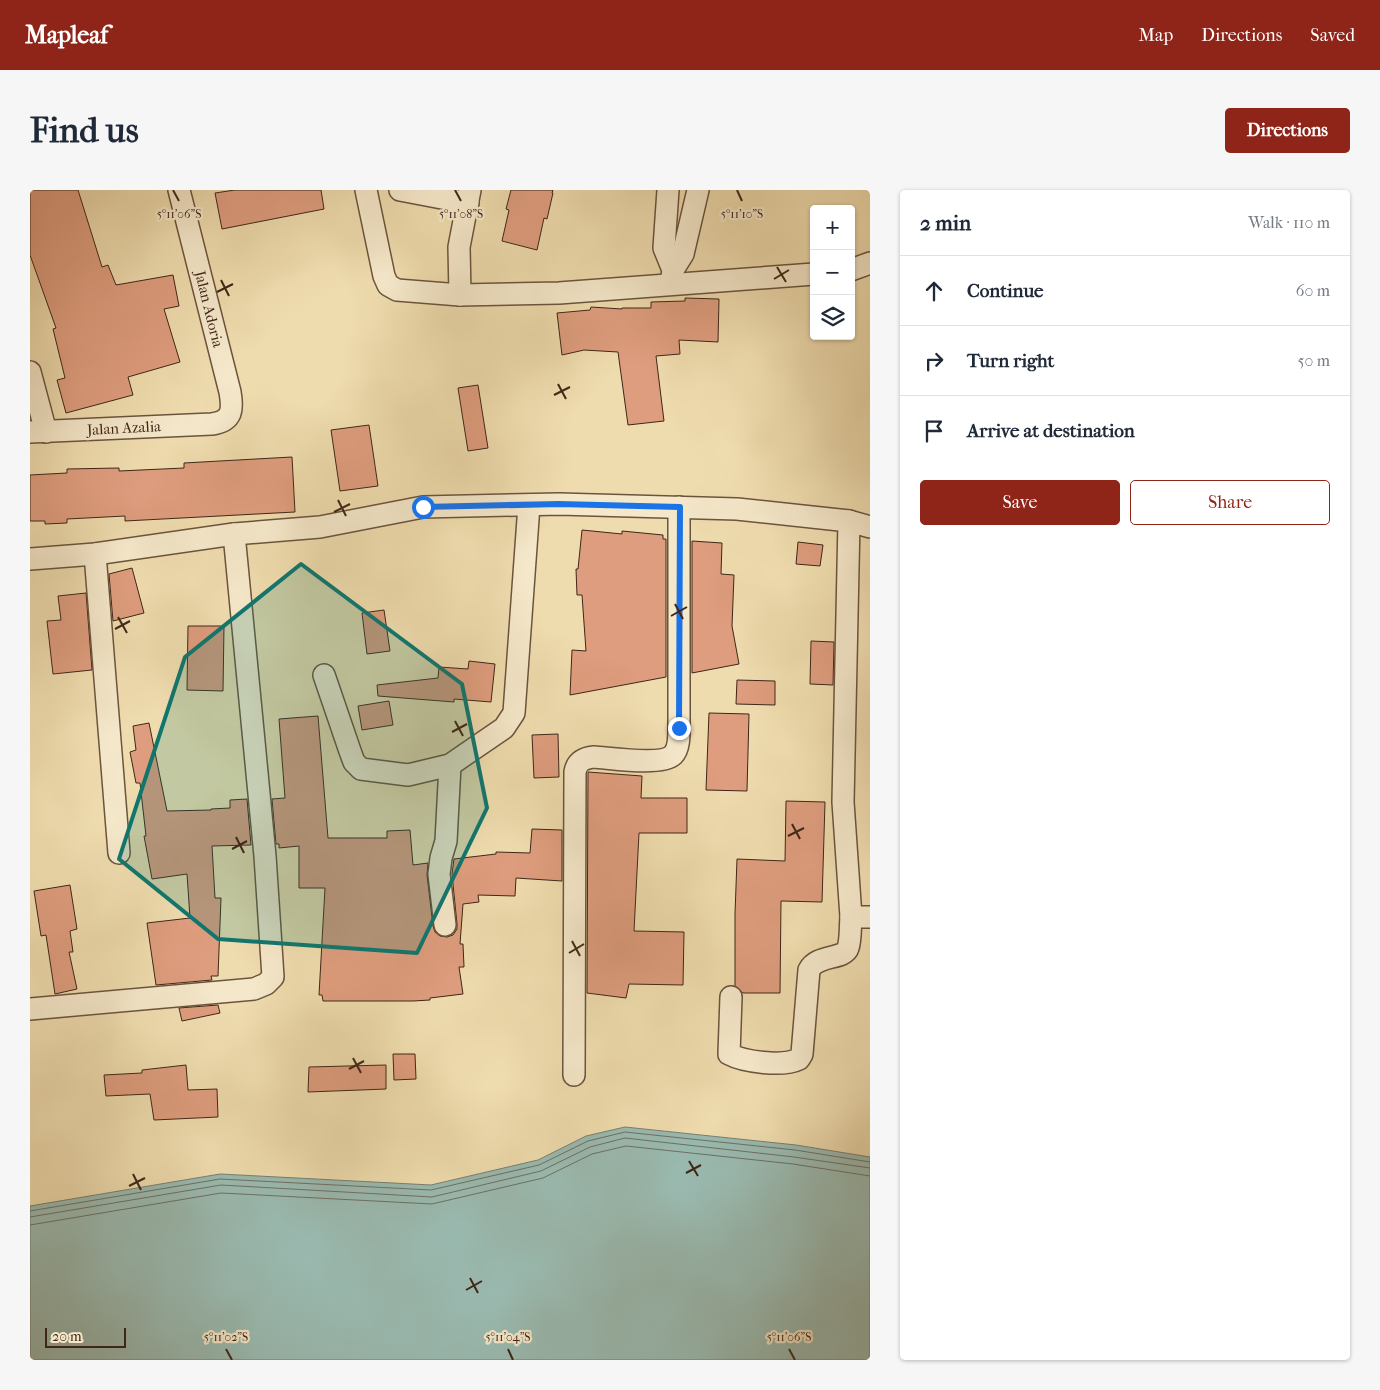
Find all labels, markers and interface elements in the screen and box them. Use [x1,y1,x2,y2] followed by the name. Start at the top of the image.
[25,21,108,49] text: Mapleaf
[1139,25,1173,46] text: Map
[1201,25,1282,46] text: Directions
[1310,25,1355,46] text: Saved
[1225,108,1350,153] button: Directions
[30,110,139,151] text: Find us
[810,205,855,340] map controls
[810,205,855,250] button: +
[157,207,201,221] text: 5°11'06"S
[439,207,483,221] text: 5°11'08"S
[721,207,763,221] text: 5°11'10"S
[920,211,971,235] text: 2 min
[1248,213,1330,232] text: Walk · 110 m
[810,250,855,295] button: −
[191,268,227,350] street label: Jalan Adoria
[920,277,948,305] icon: ahead
[967,280,1043,302] text: Continue
[1296,281,1330,300] text: 60 m
[810,295,855,340] button: layers
[920,347,948,375] icon: right
[967,350,1054,372] text: Turn right
[1298,351,1330,370] text: 50 m
[86,417,163,439] street label: Jalan Azalia
[920,417,948,445] icon: arrive
[967,420,1135,442] text: Arrive at destination
[920,480,1120,525] button: Save
[1130,480,1330,525] button: Share
[412,496,435,519] route start
[668,717,691,740] route end
[45,1325,126,1348] scale bar
[52,1328,82,1345] text: 20 m
[204,1330,248,1344] text: 5°11'02"S
[485,1330,531,1344] text: 5°11'04"S
[767,1330,811,1344] text: 5°11'06"S

